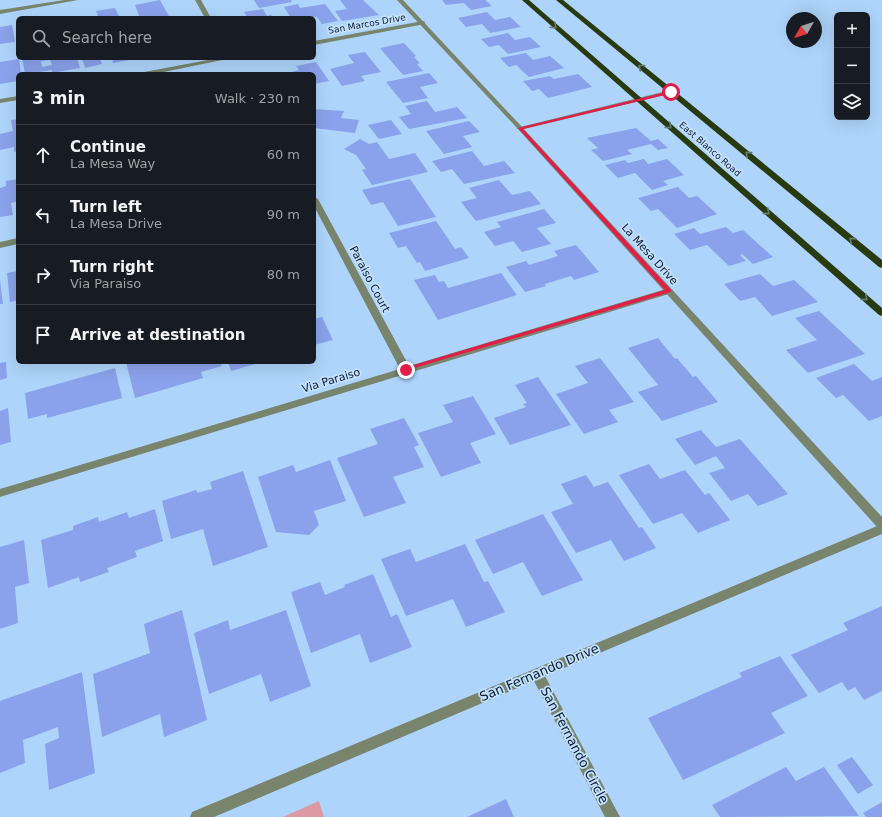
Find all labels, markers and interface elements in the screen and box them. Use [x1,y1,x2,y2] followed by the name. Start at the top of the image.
[327,12,407,36] street label: San Marcos Drive
[786,12,822,48] north arrow
[834,12,870,120] map controls
[834,12,870,48] button: +
[16,16,316,60] search box
[550,21,557,28] one-way arrow
[30,27,52,49] icon: search
[62,29,152,47] text: Search here
[834,48,870,84] button: −
[639,65,646,72] one-way arrow
[662,83,680,101] route start
[834,84,870,120] button: layers
[32,88,85,108] text: 3 min
[215,91,300,106] text: Walk · 230 m
[677,120,743,178] street label: East Blanco Road
[664,122,672,129] one-way arrow
[70,138,146,156] text: Continue
[32,144,54,166] icon: ahead
[267,147,300,162] text: 60 m
[745,152,752,159] one-way arrow
[70,156,155,171] text: La Mesa Way
[70,198,142,216] text: Turn left
[32,204,54,226] icon: left
[267,207,300,222] text: 90 m
[762,207,770,215] one-way arrow
[70,216,162,231] text: La Mesa Drive
[619,221,681,288] street label: La Mesa Drive
[849,238,857,245] one-way arrow
[347,244,393,315] street label: Paraiso Court
[70,258,154,276] text: Turn right
[32,264,54,286] icon: right
[267,267,300,282] text: 80 m
[70,276,141,291] text: Via Paraiso
[860,293,868,300] one-way arrow
[32,324,54,346] icon: arrive
[70,326,245,344] text: Arrive at destination
[397,361,415,379] route end
[300,365,362,396] street label: Via Paraiso
[477,641,601,704] street label: San Fernando Drive
[537,684,612,806] street label: San Fernando Circle

